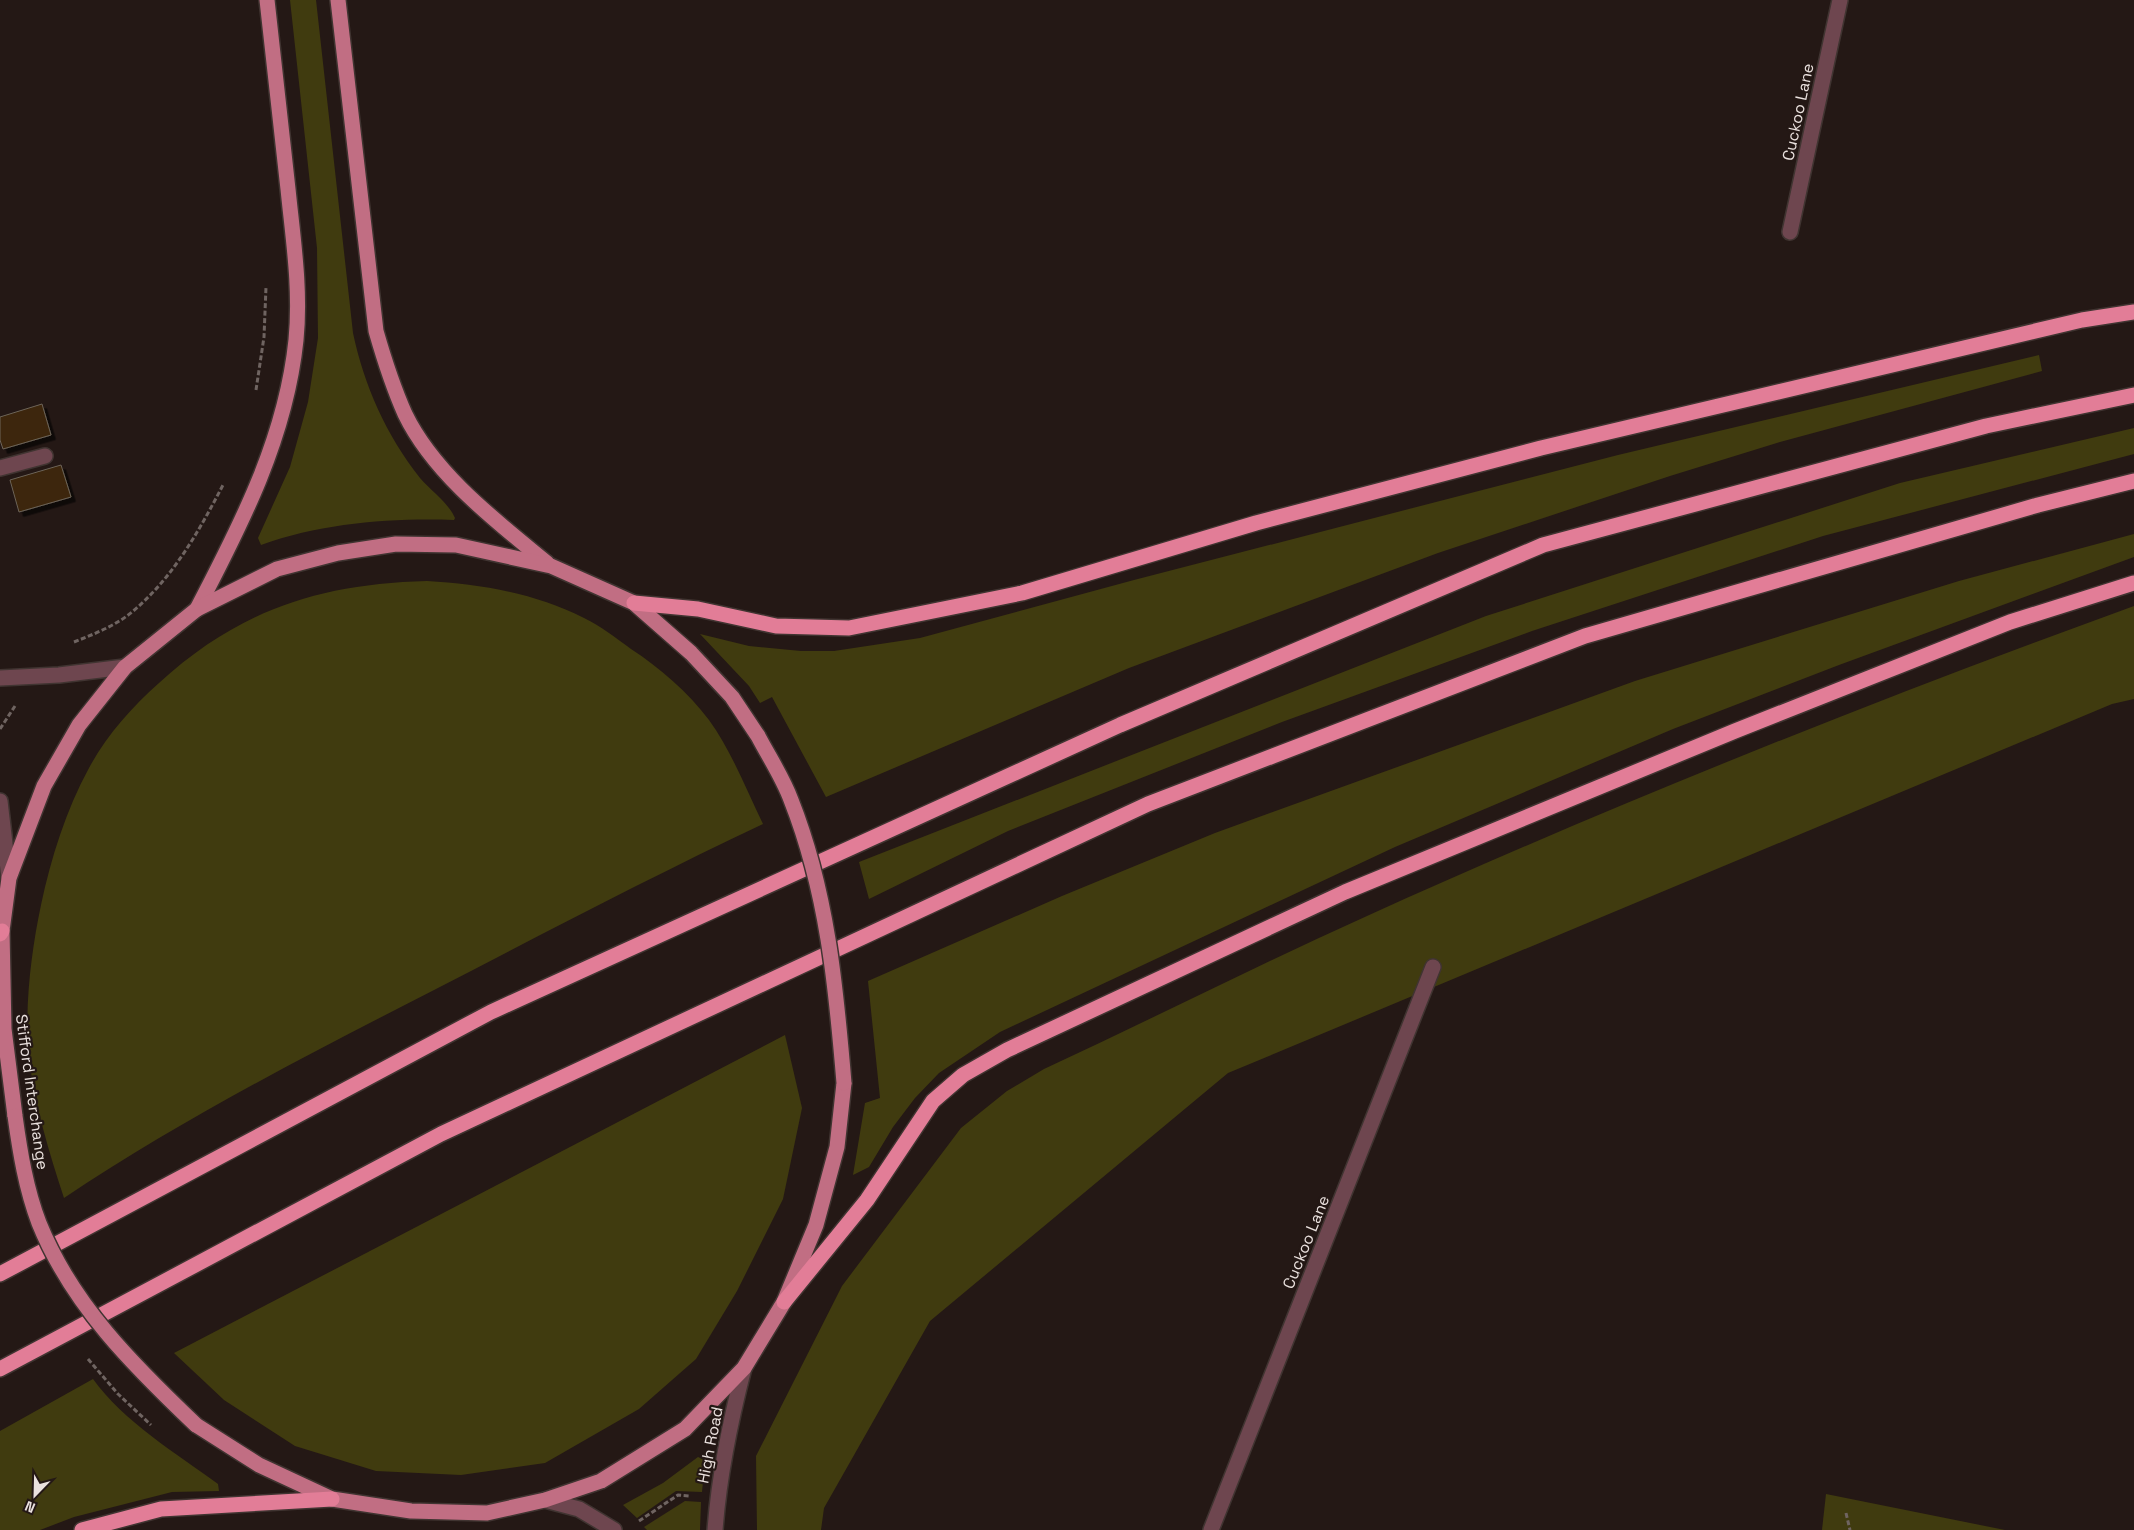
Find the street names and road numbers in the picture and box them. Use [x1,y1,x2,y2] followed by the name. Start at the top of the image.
[1777,61,1819,163] street label: Cuckoo Lane
[11,1013,53,1171] street label: Stifford Interchange
[1278,1192,1334,1292] street label: Cuckoo Lane
[692,1405,728,1485] street label: High Road

